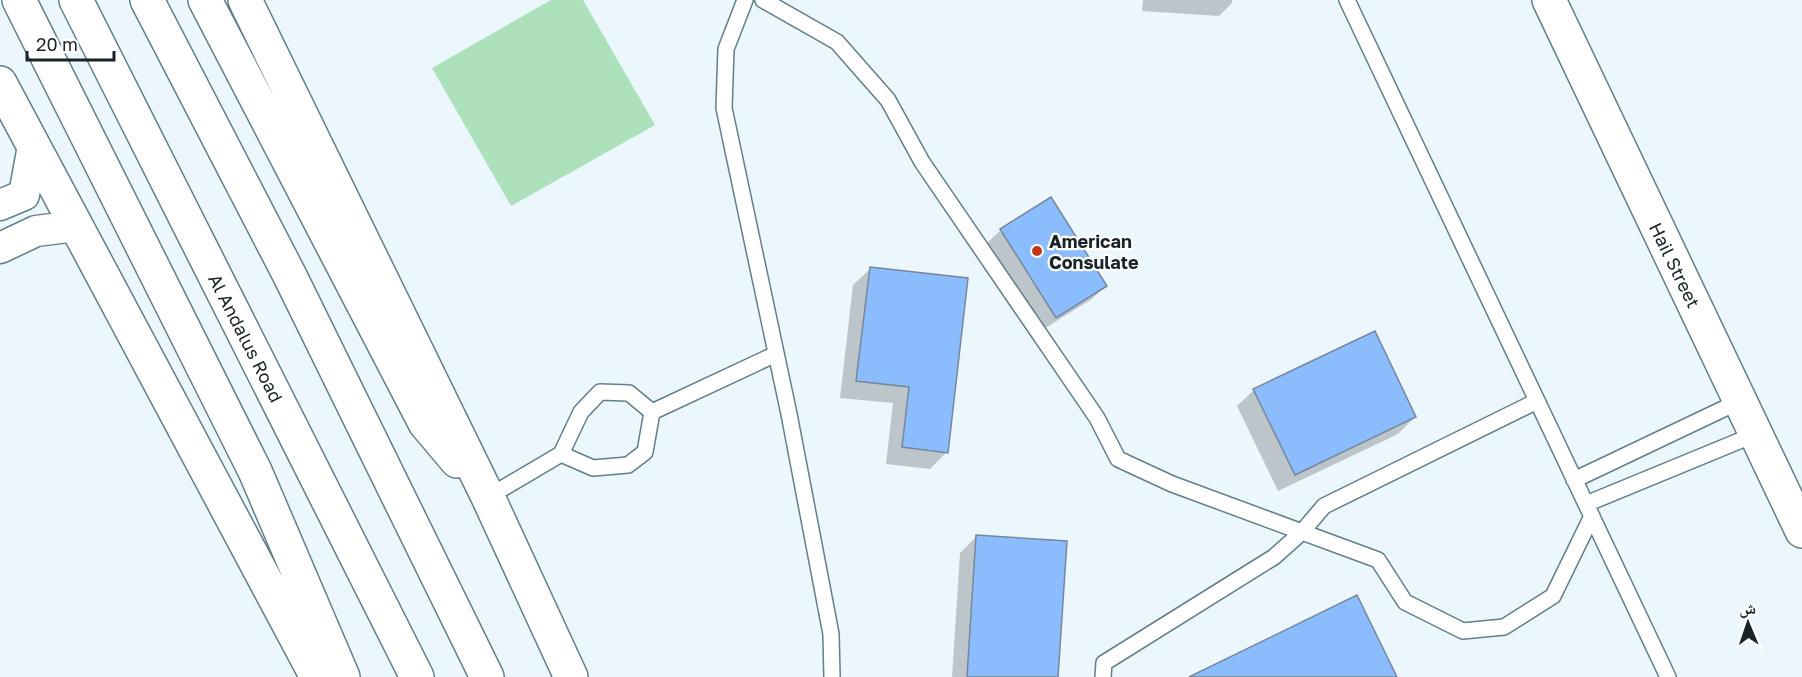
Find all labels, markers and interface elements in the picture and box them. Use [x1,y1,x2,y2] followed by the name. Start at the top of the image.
[27,24,114,62] scale bar
[36,33,78,55] text: 20 m
[1645,219,1705,311] street label: Hail Street
[1049,230,1139,273] place label: American Consulate
[1030,244,1044,258] marker: American Consulate
[204,270,288,406] street label: Al Andalus Road
[1718,593,1778,653] north arrow
[1739,598,1756,618] text: ش

